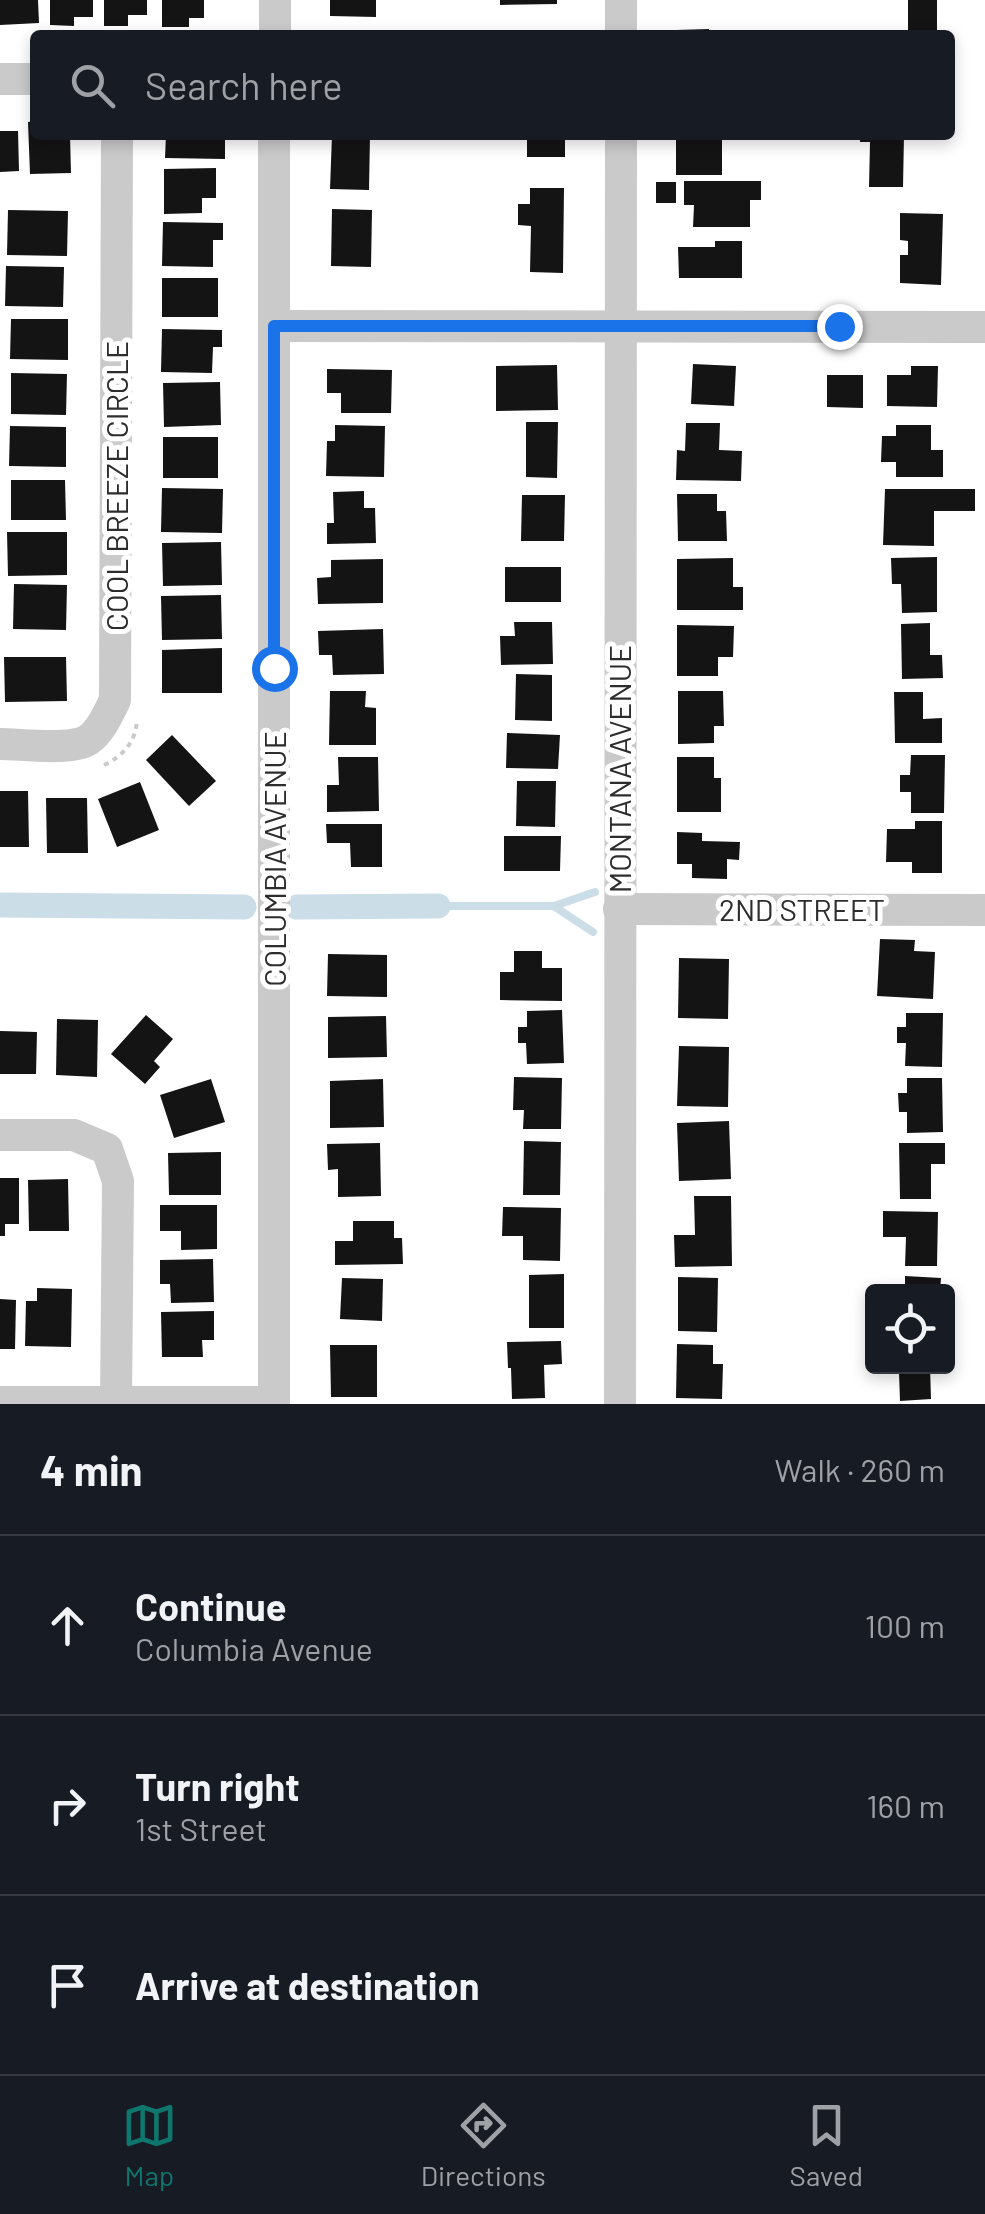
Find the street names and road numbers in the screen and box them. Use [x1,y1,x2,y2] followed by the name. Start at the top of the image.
[98,341,134,631] street label: COOL BREEZE CIRCLE
[601,645,637,893] street label: MONTANA AVENUE
[256,731,292,987] street label: COLUMBIA AVENUE
[719,891,885,927] street label: 2ND STREET

